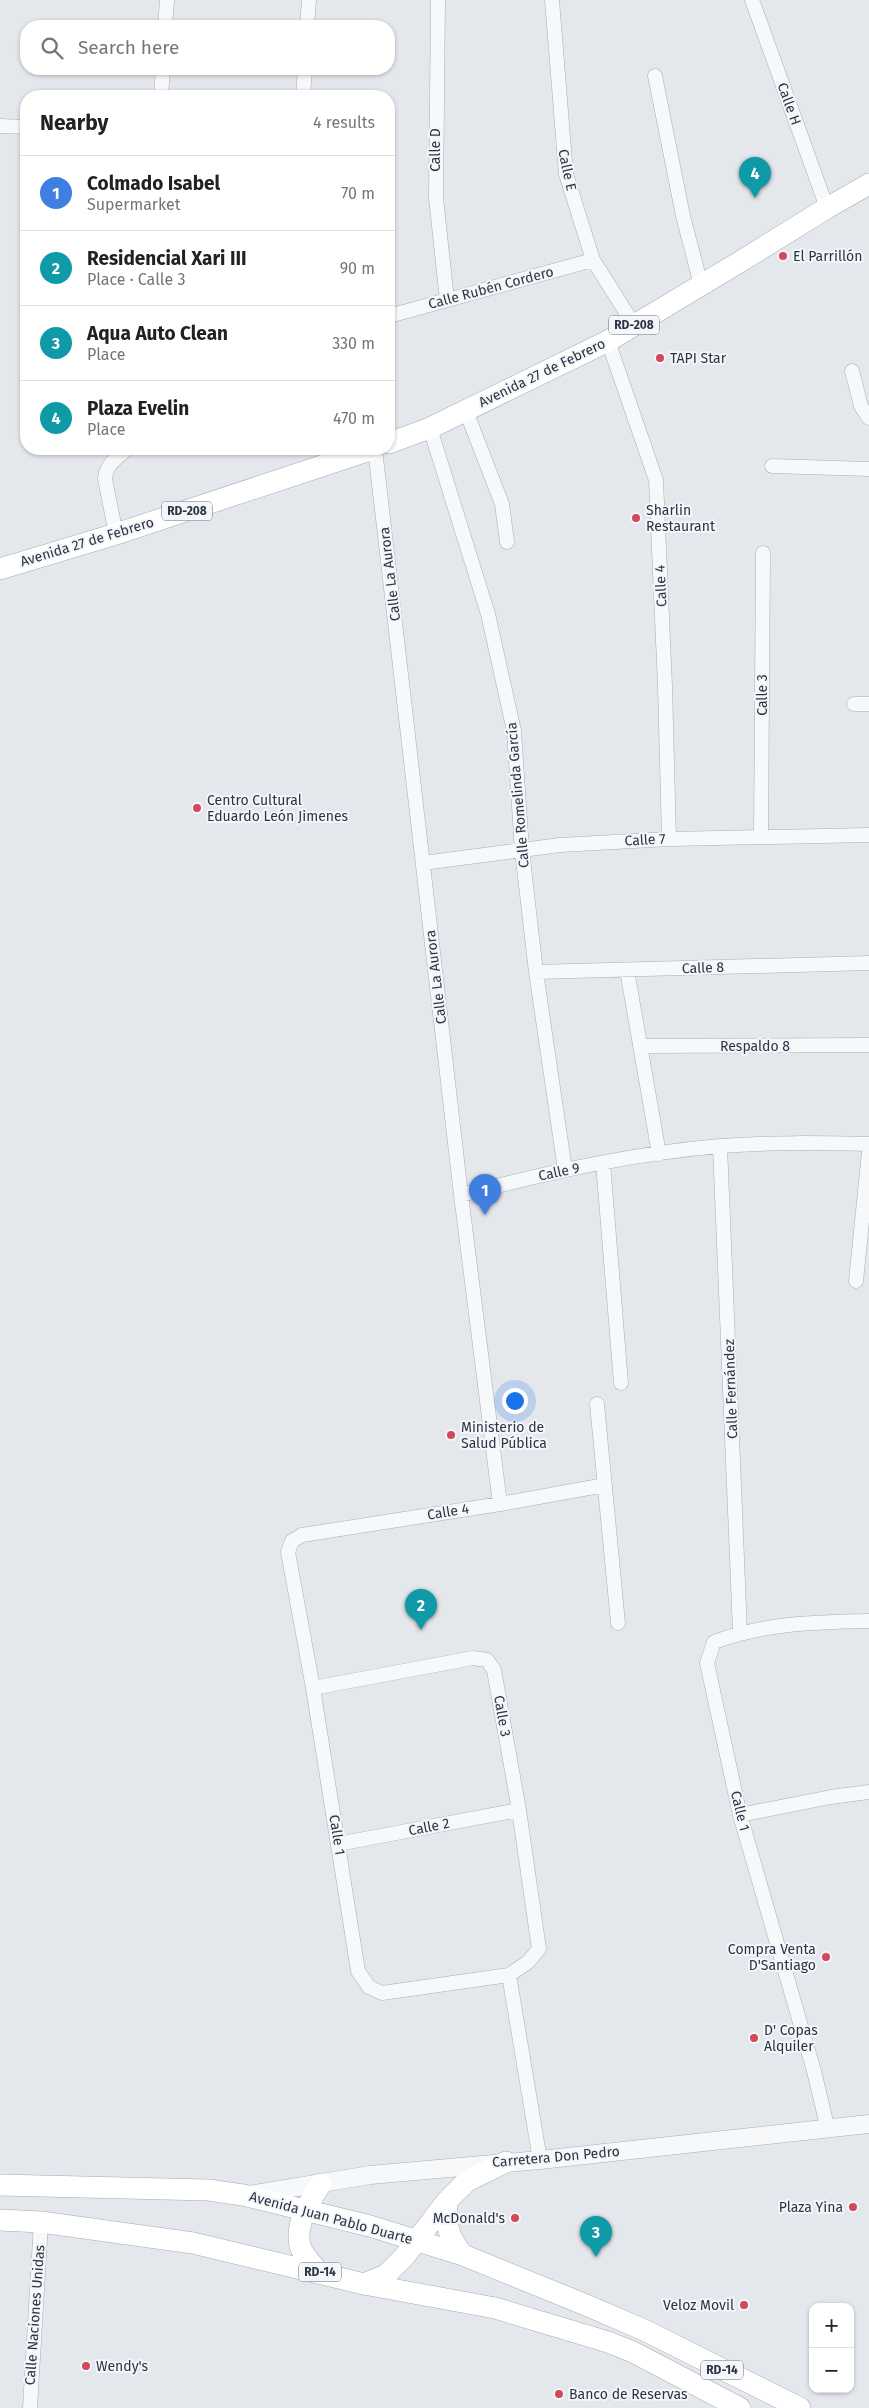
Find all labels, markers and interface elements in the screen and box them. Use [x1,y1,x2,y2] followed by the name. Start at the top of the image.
[20,20,395,75] search box
[38,34,66,62] icon: search
[78,36,179,59] text: Search here
[773,80,805,128] street label: Calle H
[40,110,108,136] text: Nearby
[313,113,375,132] text: 4 results
[427,128,444,172] street label: Calle D
[554,148,580,192] street label: Calle E
[739,157,771,198] pin: 4
[87,172,220,195] text: Colmado Isabel
[52,184,60,203] text: 1
[341,184,375,203] text: 70 m
[87,195,181,214] text: Supermarket
[87,247,247,270] text: Residencial Xari III
[793,248,862,265] place label: El Parrillón
[777,250,789,262] marker: El Parrillón
[52,259,60,278] text: 2
[340,259,375,278] text: 90 m
[426,263,556,313] street label: Calle Rubén Cordero
[87,270,185,289] text: Place · Calle 3
[609,316,659,334] road number: RD-208
[87,322,228,345] text: Aqua Auto Clean
[52,334,60,353] text: 3
[332,334,375,353] text: 330 m
[476,335,608,411] street label: Avenida 27 de Febrero
[87,345,126,364] text: Place
[670,350,727,367] place label: TAPI Star
[654,352,666,364] marker: TAPI Star
[87,397,189,420] text: Plaza Evelin
[51,409,61,428] text: 4
[333,409,375,428] text: 470 m
[87,420,126,439] text: Place
[162,502,212,520] road number: RD-208
[646,502,716,535] place label: Sharlin Restaurant
[630,512,642,524] marker: Sharlin Restaurant
[18,514,156,570] street label: Avenida 27 de Febrero
[376,526,404,622] street label: Calle La Aurora
[651,564,671,607] street label: Calle 4
[754,674,771,716] street label: Calle 3
[503,721,533,869] street label: Calle Romelinda García
[207,792,349,825] place label: Centro Cultural Eduardo León Jimenes
[191,802,203,814] marker: Centro Cultural Eduardo León Jimenes
[624,830,666,850] street label: Calle 7
[422,929,450,1025] street label: Calle La Aurora
[682,959,725,977] street label: Calle 8
[720,1038,790,1055] street label: Respaldo 8
[537,1159,581,1185] street label: Calle 9
[469,1174,501,1215] pin: 1
[721,1339,741,1439] street label: Calle Fernández
[502,1388,528,1414] your location
[461,1419,547,1452] place label: Ministerio de Salud Pública
[445,1429,457,1441] marker: Ministerio de Salud Pública
[426,1500,471,1524] street label: Calle 4
[405,1589,437,1630] pin: 2
[490,1694,514,1738] street label: Calle 3
[727,1789,753,1833] street label: Calle 1
[325,1814,349,1856] street label: Calle 1
[407,1815,451,1839] street label: Calle 2
[728,1941,816,1974] place label: Compra Venta D'Santiago
[820,1951,832,1963] marker: Compra Venta D'Santiago
[764,2022,818,2055] place label: D' Copas Alquiler
[748,2032,760,2044] marker: D' Copas Alquiler
[491,2143,621,2171] street label: Carretera Don Pedro
[248,2188,414,2248] street label: Avenida Juan Pablo Duarte
[779,2199,843,2216] place label: Plaza Yina
[847,2201,859,2213] marker: Plaza Yina
[433,2210,505,2227] place label: McDonald's
[509,2212,521,2224] marker: McDonald's
[580,2216,612,2257] pin: 3
[22,2244,48,2386] street label: Calle Naciones Unidas
[299,2262,341,2282] road number: RD-14
[663,2297,734,2314] place label: Veloz Movil
[738,2299,750,2311] marker: Veloz Movil
[809,2303,854,2393] map controls
[809,2303,854,2348] button: +
[809,2348,854,2393] button: −
[96,2358,148,2375] place label: Wendy's
[80,2360,92,2372] marker: Wendy's
[701,2360,743,2380] road number: RD-14
[569,2386,688,2403] place label: Banco de Reservas
[553,2388,565,2400] marker: Banco de Reservas

